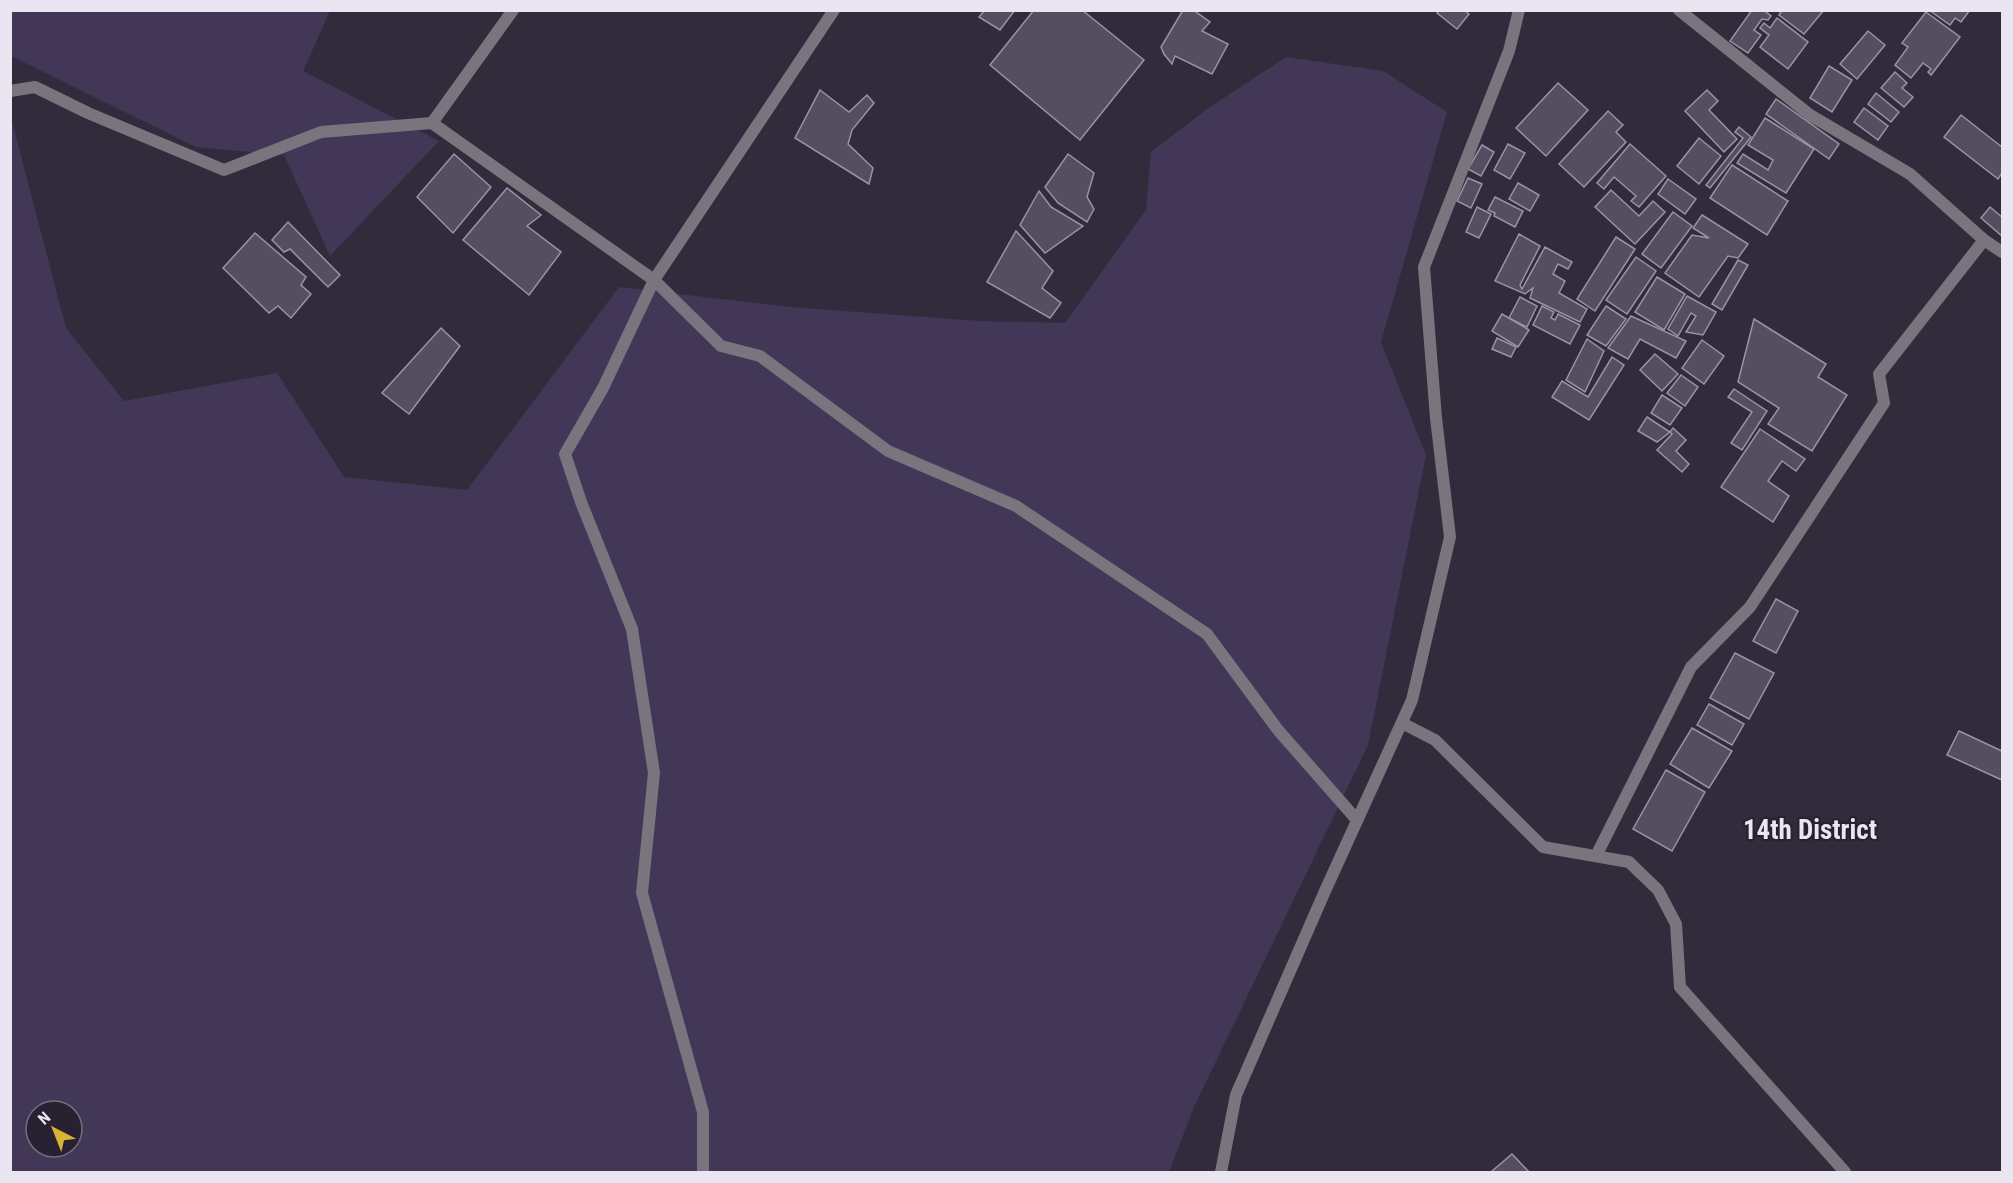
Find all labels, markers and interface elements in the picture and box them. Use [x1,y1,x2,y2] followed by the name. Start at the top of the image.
[1743,814,1877,846] district label: 14th District
[24,1099,84,1159] north arrow
[34,1108,54,1129] text: N

